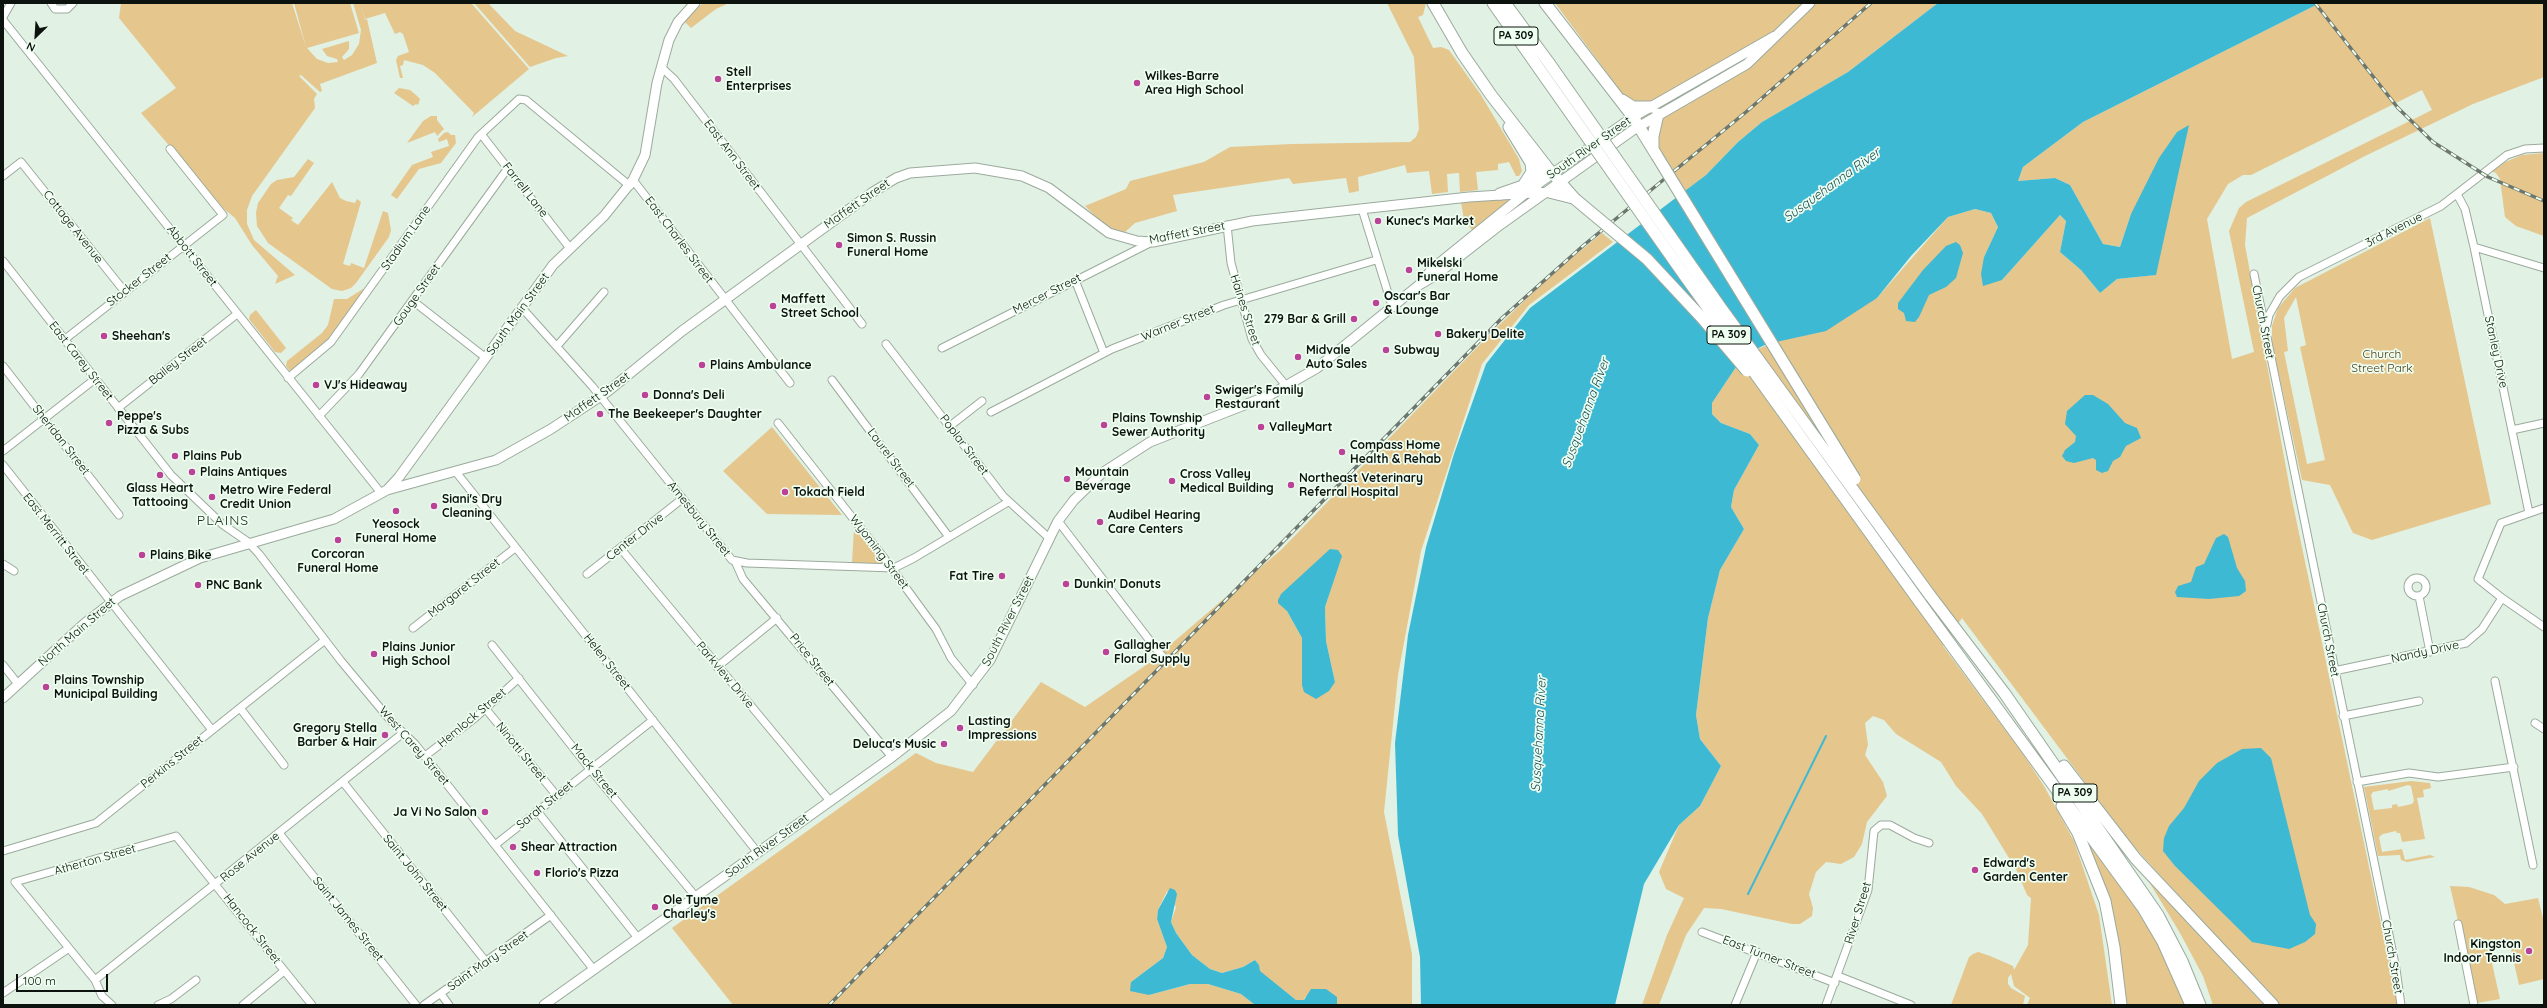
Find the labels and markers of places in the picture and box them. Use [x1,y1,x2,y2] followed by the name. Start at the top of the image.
[726,65,791,93] place label: Stell Enterprises
[1145,69,1244,97] place label: Wilkes-Barre Area High School
[713,74,723,84] marker: Stell Enterprises
[1132,78,1142,88] marker: Wilkes-Barre Area High School
[1386,214,1474,228] place label: Kunec's Market
[1373,216,1383,226] marker: Kunec's Market
[847,231,936,259] place label: Simon S. Russin Funeral Home
[834,240,844,250] marker: Simon S. Russin Funeral Home
[1417,256,1498,284] place label: Mikelski Funeral Home
[1404,265,1414,275] marker: Mikelski Funeral Home
[1384,289,1450,317] place label: Oscar's Bar & Lounge
[781,292,859,320] place label: Maffett Street School
[1371,298,1381,308] marker: Oscar's Bar & Lounge
[768,301,778,311] marker: Maffett Street School
[1264,312,1346,326] place label: 279 Bar & Grill
[1349,314,1359,324] marker: 279 Bar & Grill
[1446,327,1524,341] place label: Bakery Delite
[112,329,170,343] place label: Sheehan's
[1433,329,1443,339] marker: Bakery Delite
[99,331,109,341] marker: Sheehan's
[1306,343,1367,371] place label: Midvale Auto Sales
[1394,343,1440,357] place label: Subway
[1381,345,1391,355] marker: Subway
[1293,352,1303,362] marker: Midvale Auto Sales
[710,358,812,372] place label: Plains Ambulance
[697,360,707,370] marker: Plains Ambulance
[324,378,407,392] place label: VJ's Hideaway
[311,380,321,390] marker: VJ's Hideaway
[1215,383,1304,411] place label: Swiger's Family Restaurant
[653,388,725,402] place label: Donna's Deli
[640,390,650,400] marker: Donna's Deli
[1202,392,1212,402] marker: Swiger's Family Restaurant
[608,407,762,421] place label: The Beekeeper's Daughter
[117,409,189,437] place label: Peppe's Pizza & Subs
[595,409,605,419] marker: The Beekeeper's Daughter
[1112,411,1205,439] place label: Plains Township Sewer Authority
[104,418,114,428] marker: Peppe's Pizza & Subs
[1099,420,1109,430] marker: Plains Township Sewer Authority
[1269,420,1332,434] place label: ValleyMart
[1256,422,1266,432] marker: ValleyMart
[1350,438,1441,466] place label: Compass Home Health & Rehab
[1337,447,1347,457] marker: Compass Home Health & Rehab
[183,449,242,463] place label: Plains Pub
[170,451,180,461] marker: Plains Pub
[200,465,287,479] place label: Plains Antiques
[1075,465,1131,493] place label: Mountain Beverage
[187,467,197,477] marker: Plains Antiques
[1180,467,1274,495] place label: Cross Valley Medical Building
[155,470,165,480] marker: Glass Heart Tattooing
[1299,471,1423,499] place label: Northeast Veterinary Referral Hospital
[1062,474,1072,484] marker: Mountain Beverage
[1167,476,1177,486] marker: Cross Valley Medical Building
[1286,480,1296,490] marker: Northeast Veterinary Referral Hospital
[126,481,194,509] place label: Glass Heart Tattooing
[220,483,331,511] place label: Metro Wire Federal Credit Union
[793,485,865,499] place label: Tokach Field
[780,487,790,497] marker: Tokach Field
[207,492,217,502] marker: Metro Wire Federal Credit Union
[442,492,502,520] place label: Siani's Dry Cleaning
[429,501,439,511] marker: Siani's Dry Cleaning
[391,506,401,516] marker: Yeosock Funeral Home
[1108,508,1200,536] place label: Audibel Hearing Care Centers
[355,517,437,545] place label: Yeosock Funeral Home
[1095,517,1105,527] marker: Audibel Hearing Care Centers
[333,535,343,545] marker: Corcoran Funeral Home
[297,547,379,575] place label: Corcoran Funeral Home
[150,548,211,562] place label: Plains Bike
[137,550,147,560] marker: Plains Bike
[949,569,994,583] place label: Fat Tire
[997,571,1007,581] marker: Fat Tire
[1074,577,1161,591] place label: Dunkin' Donuts
[206,578,262,592] place label: PNC Bank
[1061,579,1071,589] marker: Dunkin' Donuts
[193,580,203,590] marker: PNC Bank
[1114,638,1190,666] place label: Gallagher Floral Supply
[382,640,455,668] place label: Plains Junior High School
[1101,647,1111,657] marker: Gallagher Floral Supply
[369,649,379,659] marker: Plains Junior High School
[54,673,158,701] place label: Plains Township Municipal Building
[41,682,51,692] marker: Plains Township Municipal Building
[968,714,1037,742] place label: Lasting Impressions
[293,721,377,749] place label: Gregory Stella Barber & Hair
[955,723,965,733] marker: Lasting Impressions
[380,730,390,740] marker: Gregory Stella Barber & Hair
[853,737,936,751] place label: Deluca's Music
[939,739,949,749] marker: Deluca's Music
[393,805,477,819] place label: Ja Vi No Salon
[480,807,490,817] marker: Ja Vi No Salon
[521,840,617,854] place label: Shear Attraction
[508,842,518,852] marker: Shear Attraction
[1983,856,2068,884] place label: Edward's Garden Center
[1970,865,1980,875] marker: Edward's Garden Center
[545,866,619,880] place label: Florio's Pizza
[532,868,542,878] marker: Florio's Pizza
[663,893,718,921] place label: Ole Tyme Charley's
[650,902,660,912] marker: Ole Tyme Charley's
[2443,937,2521,965] place label: Kingston Indoor Tennis
[2524,946,2534,956] marker: Kingston Indoor Tennis

